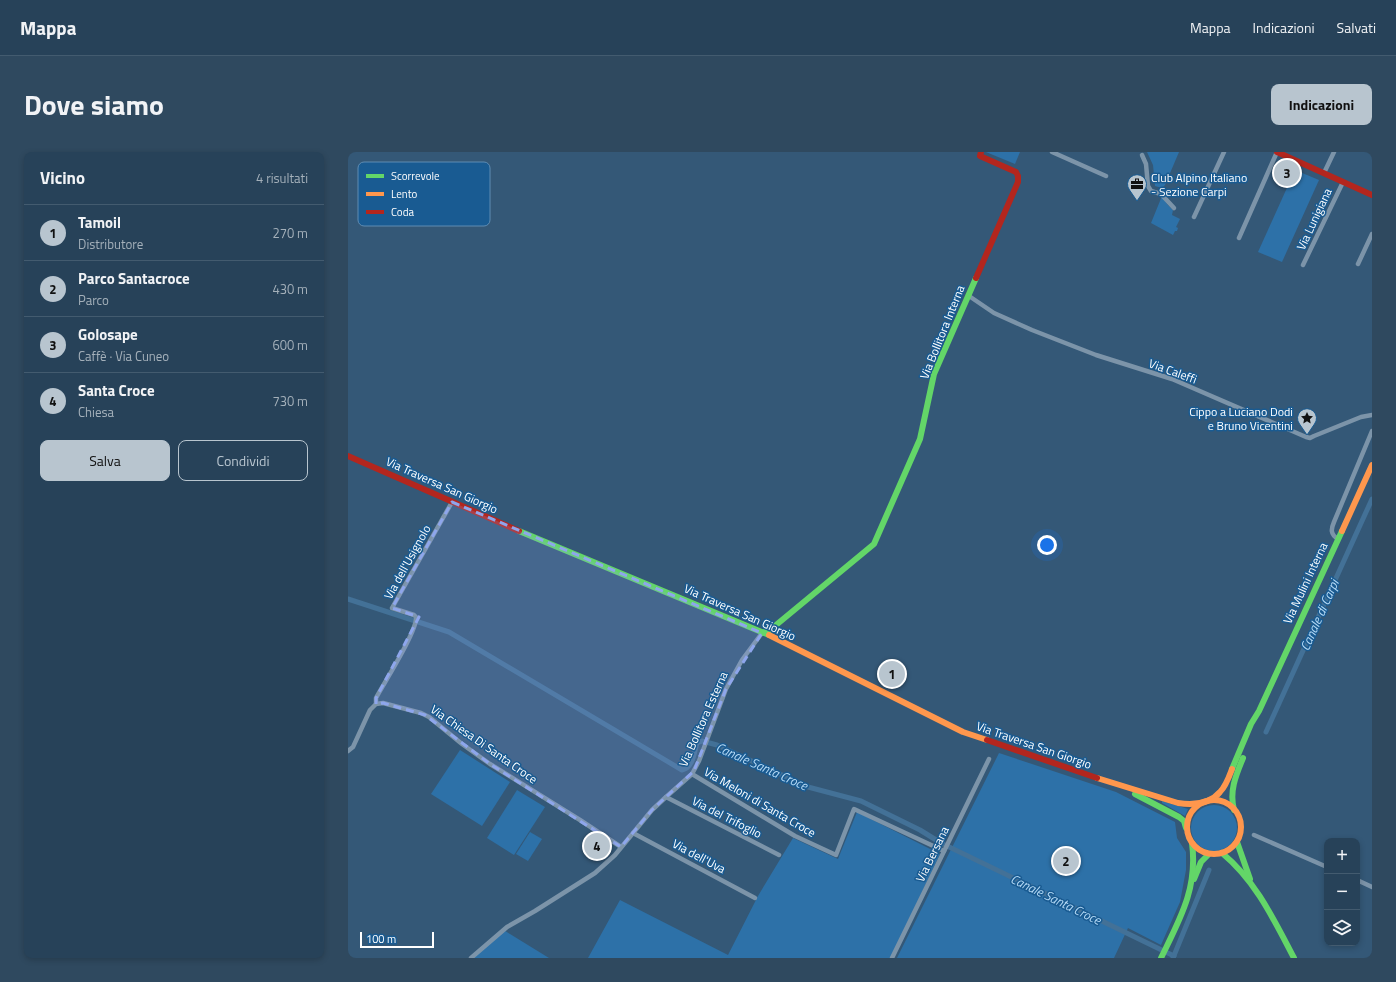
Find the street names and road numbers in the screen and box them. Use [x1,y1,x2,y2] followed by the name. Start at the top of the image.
[1291,185,1337,253] street label: Via Lunigiana
[915,282,969,382] street label: Via Bollitora Interna
[1146,353,1200,389] street label: Via Caleffi
[383,452,501,518] street label: Via Traversa San Giorgio
[379,521,435,603] street label: Via dell'Usignolo
[1278,539,1332,627] street label: Via Mulini Interna
[681,579,799,645] street label: Via Traversa San Giorgio
[673,668,733,770] street label: Via Bollitora Esterna
[427,700,541,788] street label: Via Chiesa Di Santa Croce
[974,716,1094,774] street label: Via Traversa San Giorgio
[700,762,820,842] street label: Via Meloni di Santa Croce
[689,791,765,843] street label: Via del Trifoglio
[910,823,954,885] street label: Via Bersana
[669,834,729,878] street label: Via dell'Uva

